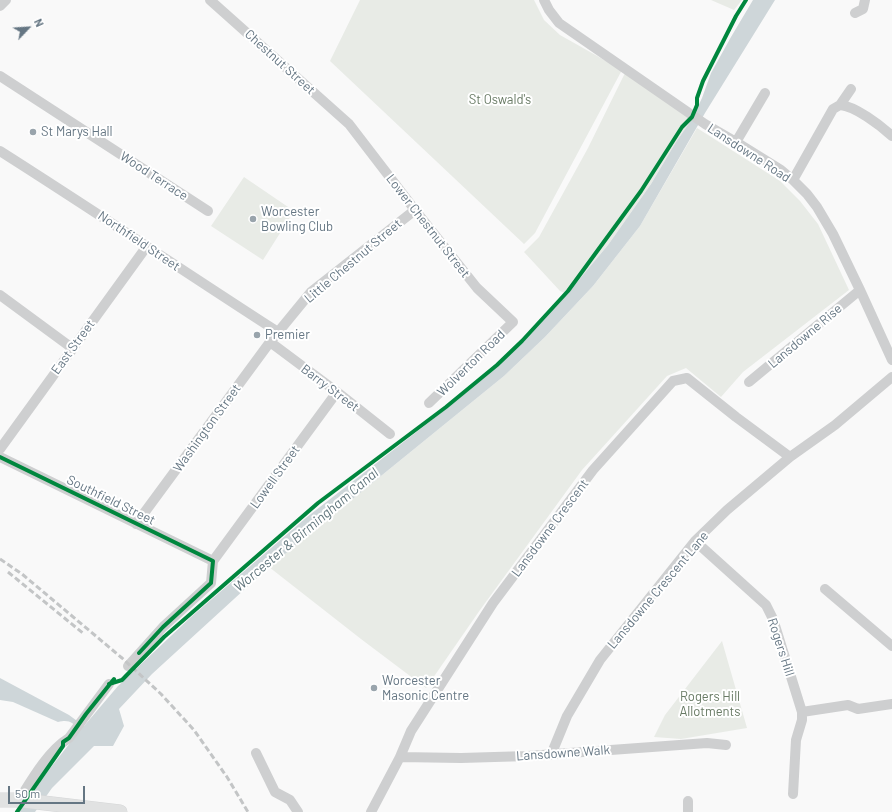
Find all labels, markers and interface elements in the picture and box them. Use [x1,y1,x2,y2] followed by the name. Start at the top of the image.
[8,8,48,48] north arrow
[32,17,47,29] text: N
[242,26,318,98] street label: Chestnut Street
[469,92,531,108] park label: St Oswald's
[705,120,793,186] street label: Lansdowne Road
[41,124,113,140] place label: St Marys Hall
[28,127,38,137] marker: St Marys Hall
[117,148,191,204] street label: Wood Terrace
[383,171,473,281] street label: Lower Chestnut Street
[261,204,333,235] place label: Worcester Bowling Club
[95,208,183,274] street label: Northfield Street
[248,214,258,224] marker: Worcester Bowling Club
[301,216,405,306] street label: Little Chestnut Street
[765,301,845,371] street label: Lansdowne Rise
[48,317,98,377] street label: East Street
[265,327,310,343] place label: Premier
[434,327,508,399] street label: Wolverton Road
[252,330,262,340] marker: Premier
[298,361,362,415] street label: Barry Street
[170,381,244,475] street label: Washington Street
[247,442,303,512] street label: Lowell Street
[230,465,382,595] water label: Worcester & Birmingham Canal
[64,472,158,528] street label: Southfield Street
[508,476,592,580] street label: Lansdowne Crescent
[604,528,712,652] street label: Lansdowne Crescent Lane
[764,616,798,678] street label: Rogers Hill
[382,673,469,704] place label: Worcester Masonic Centre
[369,683,379,693] marker: Worcester Masonic Centre
[679,689,741,720] park label: Rogers Hill Allotments
[516,742,610,764] street label: Lansdowne Walk
[10,778,87,804] scale bar
[15,786,40,800] text: 50 m

